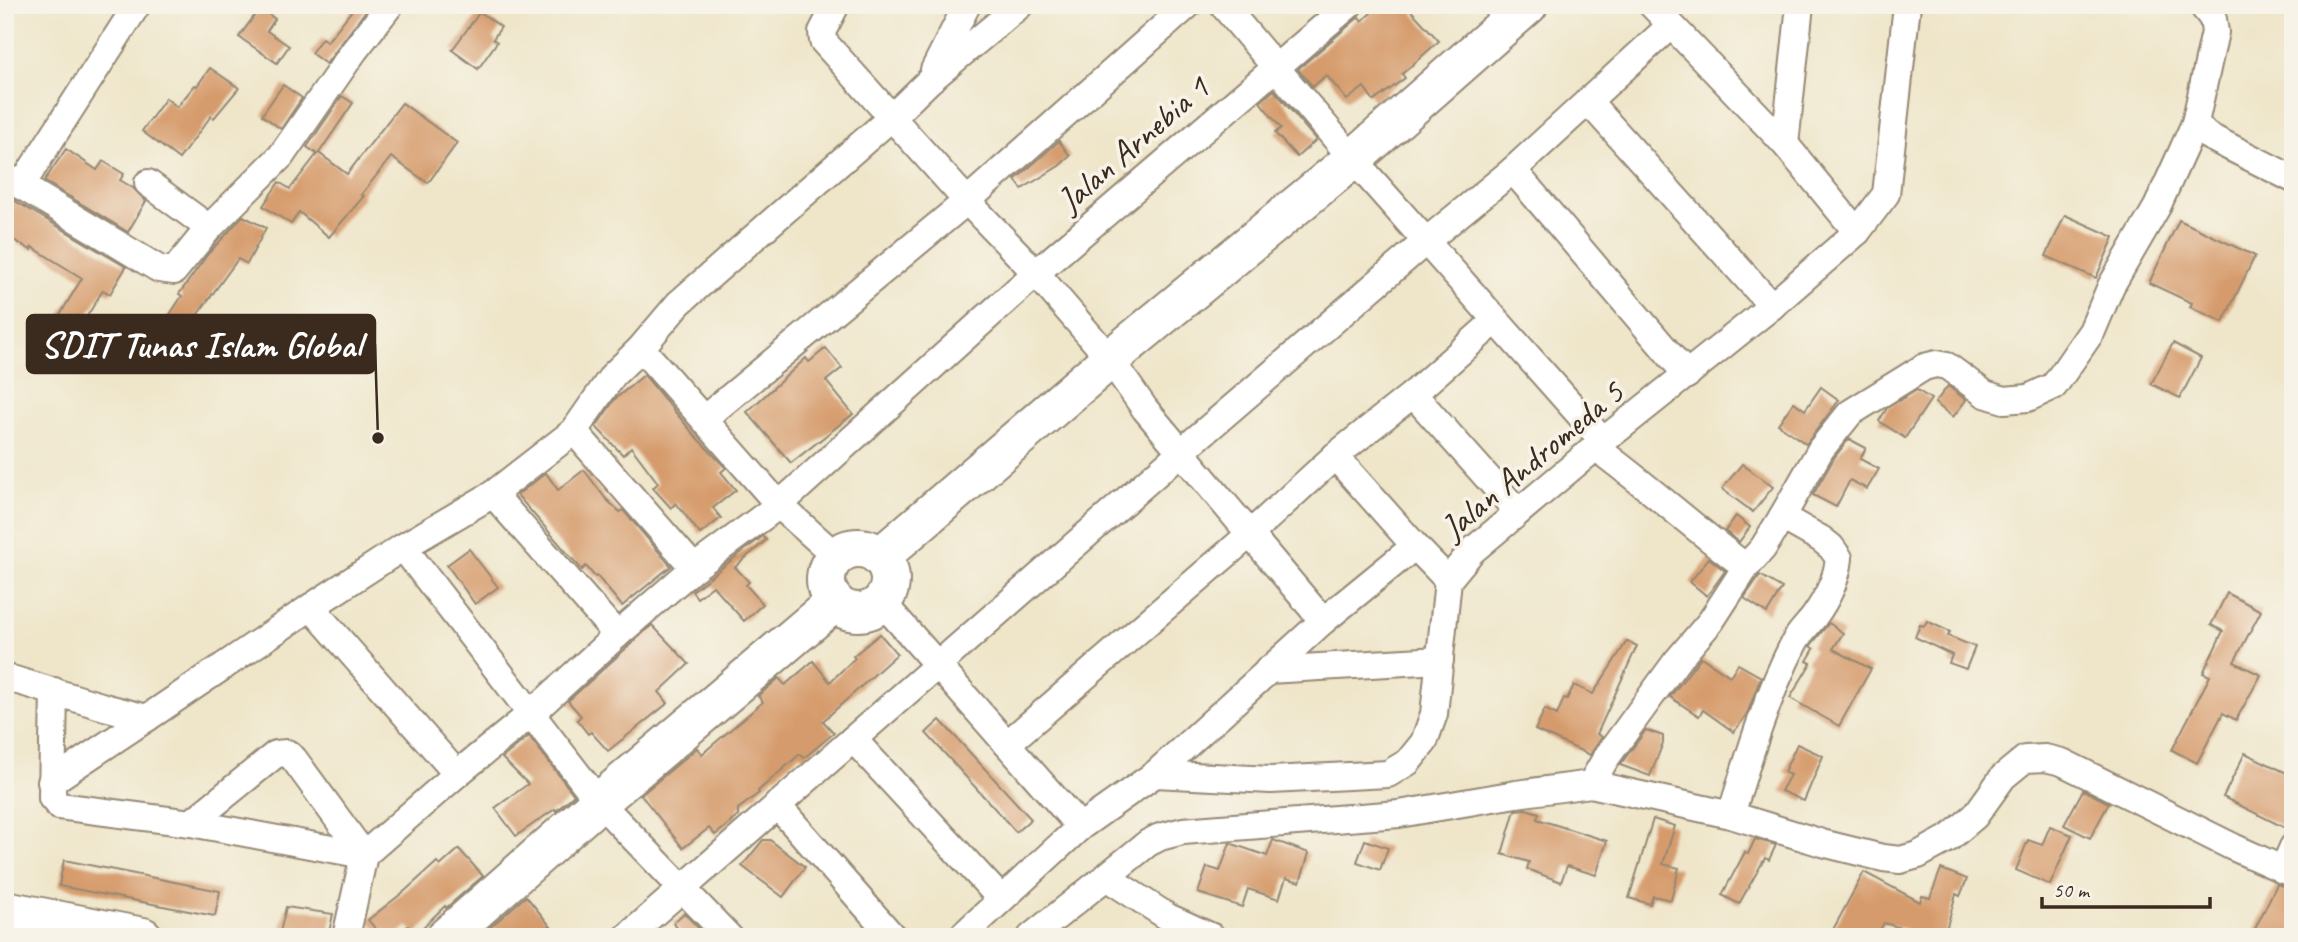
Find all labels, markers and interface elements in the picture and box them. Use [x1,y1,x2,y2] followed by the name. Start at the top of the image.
[1046,64,1220,224] street label: Jalan Arnebia 1
[27,315,375,373] callout: SDIT Tunas Islam Global
[40,321,368,368] text: SDIT Tunas Islam Global
[1430,369,1634,551] street label: Jalan Andromeda 5
[2042,865,2210,909] scale bar
[2053,877,2091,903] text: 50 m

